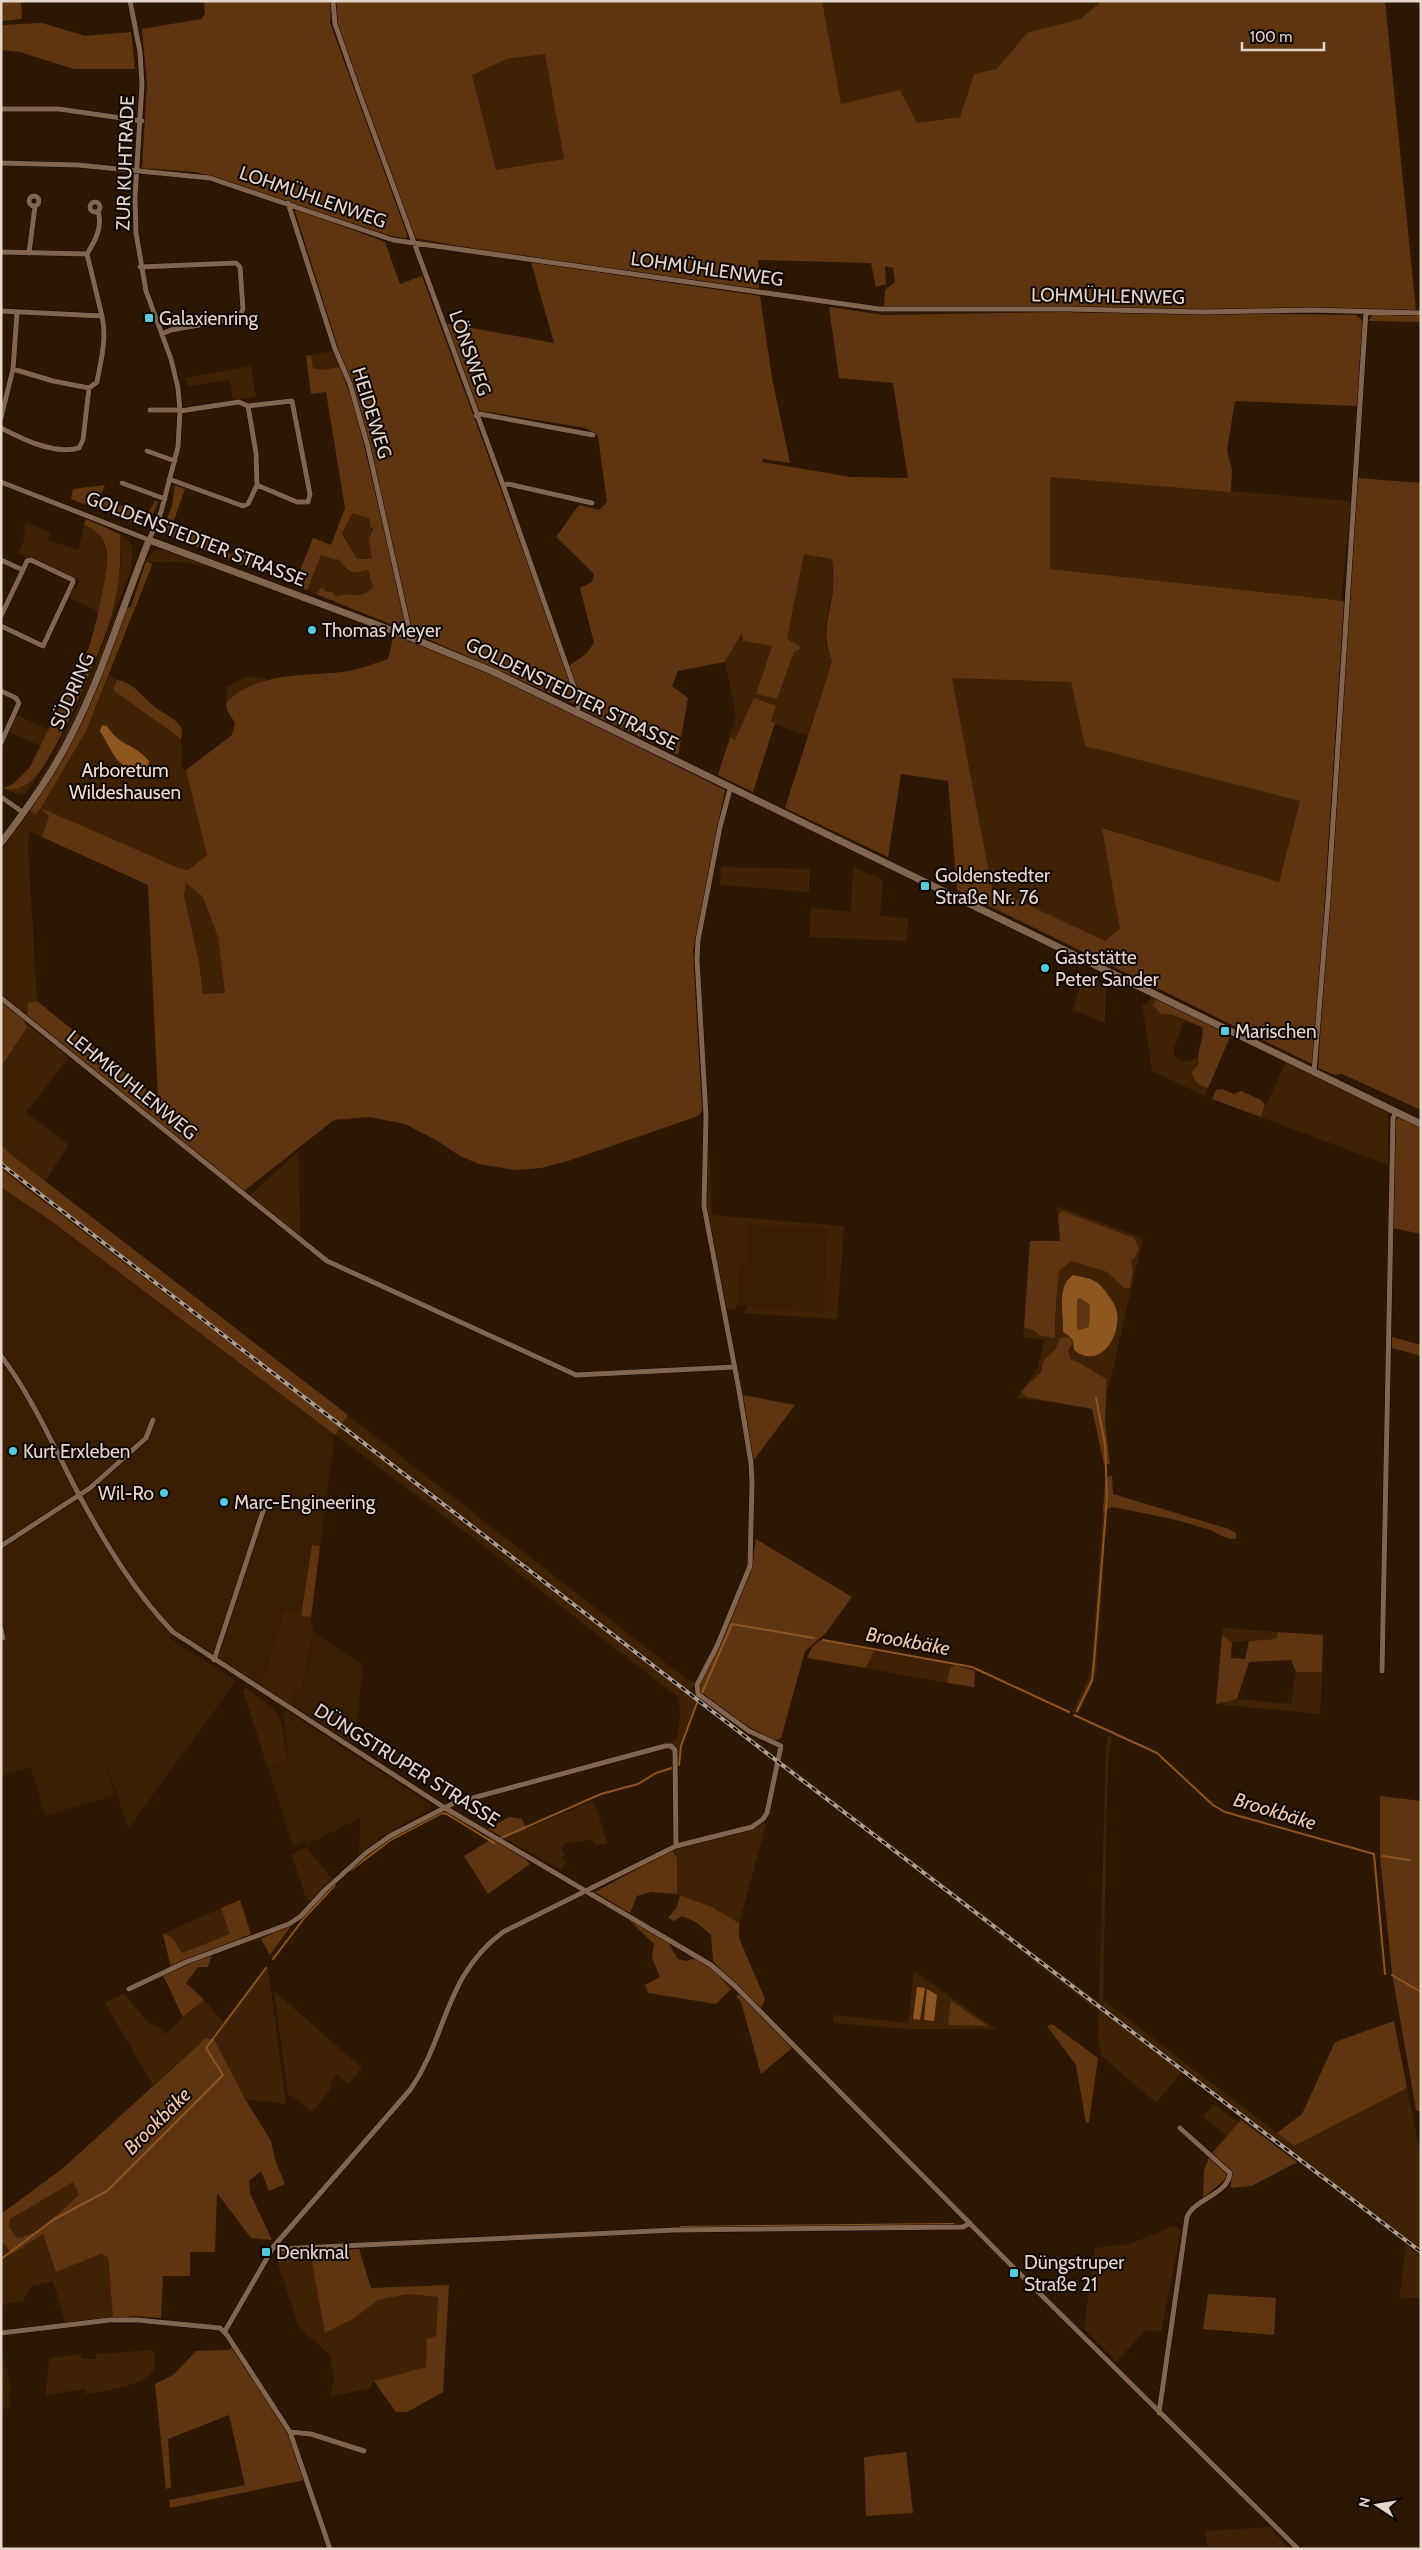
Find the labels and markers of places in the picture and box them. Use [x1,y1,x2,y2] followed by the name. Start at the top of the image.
[159,307,259,330] place label: Galaxienring
[143,312,155,324] marker: Galaxienring
[322,619,441,642] place label: Thomas Meyer
[306,624,318,636] marker: Thomas Meyer
[935,864,1050,909] place label: Goldenstedter Straße Nr. 76
[919,880,931,892] marker: Goldenstedter Straße Nr. 76
[1055,946,1159,991] place label: Gaststätte Peter Sander
[1039,962,1051,974] marker: Gaststätte Peter Sander
[1235,1020,1317,1043] place label: Marischen
[1219,1025,1231,1037] marker: Marischen
[23,1440,130,1463] place label: Kurt Erxleben
[7,1445,19,1457] marker: Kurt Erxleben
[98,1482,154,1505] place label: Wil-Ro
[158,1487,170,1499] marker: Wil-Ro
[234,1491,376,1514] place label: Marc-Engineering
[218,1496,230,1508] marker: Marc-Engineering
[276,2241,349,2264] place label: Denkmal
[260,2246,272,2258] marker: Denkmal
[1024,2251,1124,2296] place label: Düngstruper Straße 21
[1008,2267,1020,2279] marker: Düngstruper Straße 21

